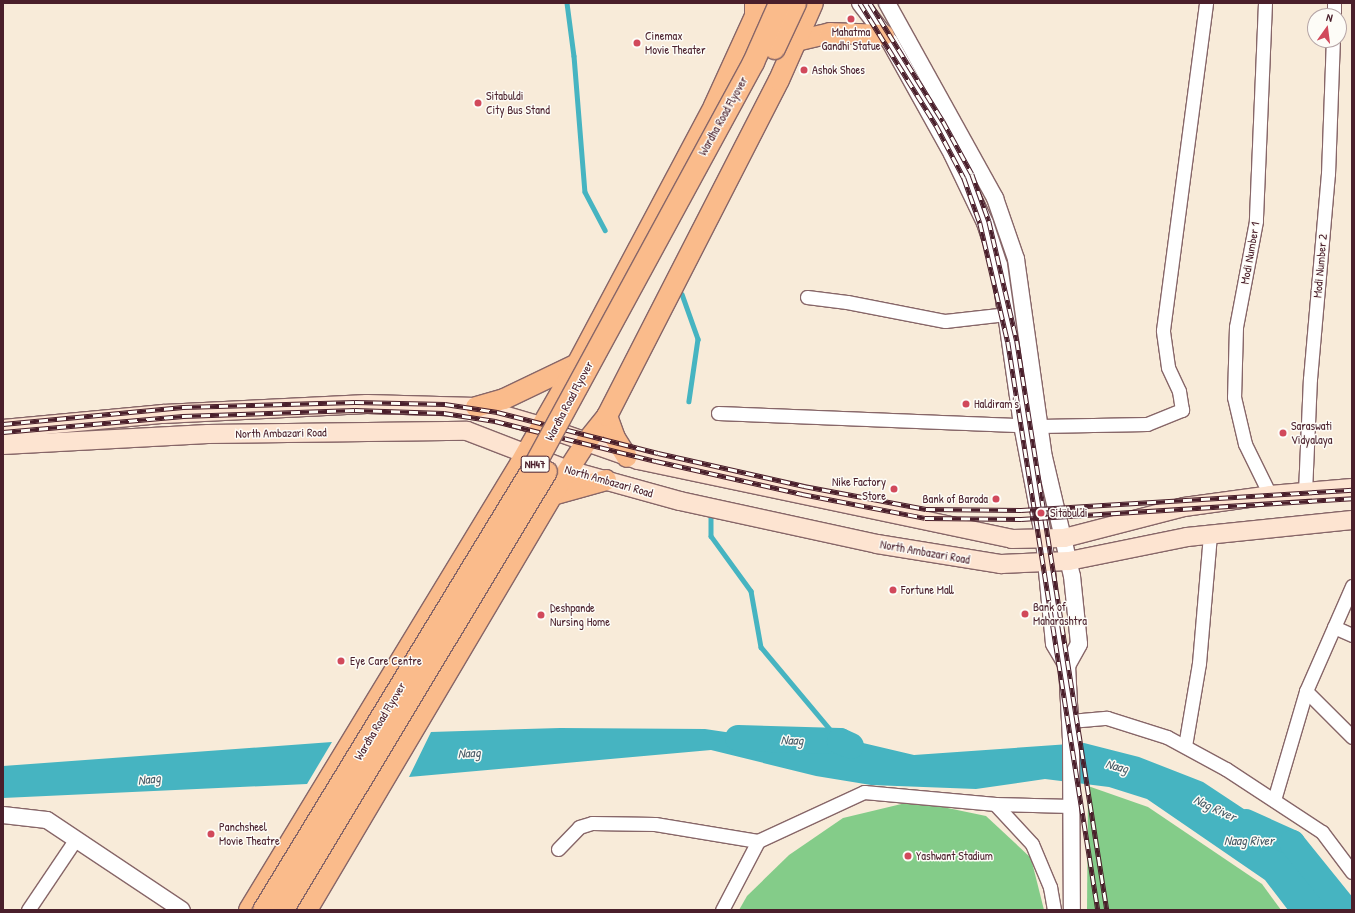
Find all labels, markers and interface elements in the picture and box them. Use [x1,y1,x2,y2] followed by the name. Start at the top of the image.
[1307,8,1347,48] north arrow
[1325,10,1334,25] text: N
[846,14,856,24] marker: Mahatma Gandhi Statue
[821,25,881,53] place label: Mahatma Gandhi Statue
[645,29,706,57] place label: Cinemax Movie Theater
[632,38,642,48] marker: Cinemax Movie Theater
[812,63,865,77] place label: Ashok Shoes
[799,65,809,75] marker: Ashok Shoes
[695,74,751,158] street label: Wardha Road Flyover
[486,89,550,117] place label: Sitabuldi City Bus Stand
[473,98,483,108] marker: Sitabuldi City Bus Stand
[1237,221,1263,285] street label: Modi Number 1
[1310,233,1330,299] street label: Modi Number 2
[542,359,596,443] street label: Wardha Road Flyover
[974,397,1019,411] place label: Haldiram's
[961,399,971,409] marker: Haldiram's
[1291,419,1333,447] place label: Saraswati Vidyalaya
[235,425,327,441] street label: North Ambazari Road
[1278,428,1288,438] marker: Saraswati Vidyalaya
[520,455,550,473] road number: NH47
[563,462,655,500] street label: North Ambazari Road
[832,475,886,503] place label: Nike Factory Store
[889,484,899,494] marker: Nike Factory Store
[923,492,988,506] place label: Bank of Baroda
[991,494,1001,504] marker: Bank of Baroda
[1050,506,1087,520] place label: Sitabuldi
[1035,507,1047,519] marker: Sitabuldi
[879,537,971,567] street label: North Ambazari Road
[901,583,954,597] place label: Fortune Mall
[888,585,898,595] marker: Fortune Mall
[1033,600,1087,628] place label: Bank of Maharashtra
[550,601,610,629] place label: Deshpande Nursing Home
[535,609,547,621] marker: Deshpande Nursing Home
[1020,609,1030,619] marker: Bank of Maharashtra
[350,654,422,668] place label: Eye Care Centre
[335,655,347,667] marker: Eye Care Centre
[351,680,409,762] street label: Wardha Road Flyover
[780,732,804,748] water label: Naag
[457,744,481,762] water label: Naag
[1104,756,1130,776] water label: Naag
[137,770,161,788] water label: Naag
[1191,791,1239,825] water label: Nag River
[219,820,280,848] place label: Panchsheel Movie Theatre
[206,829,216,839] marker: Panchsheel Movie Theatre
[1224,832,1274,848] water label: Naag River
[916,849,993,863] place label: Yashwant Stadium
[903,851,913,861] marker: Yashwant Stadium

